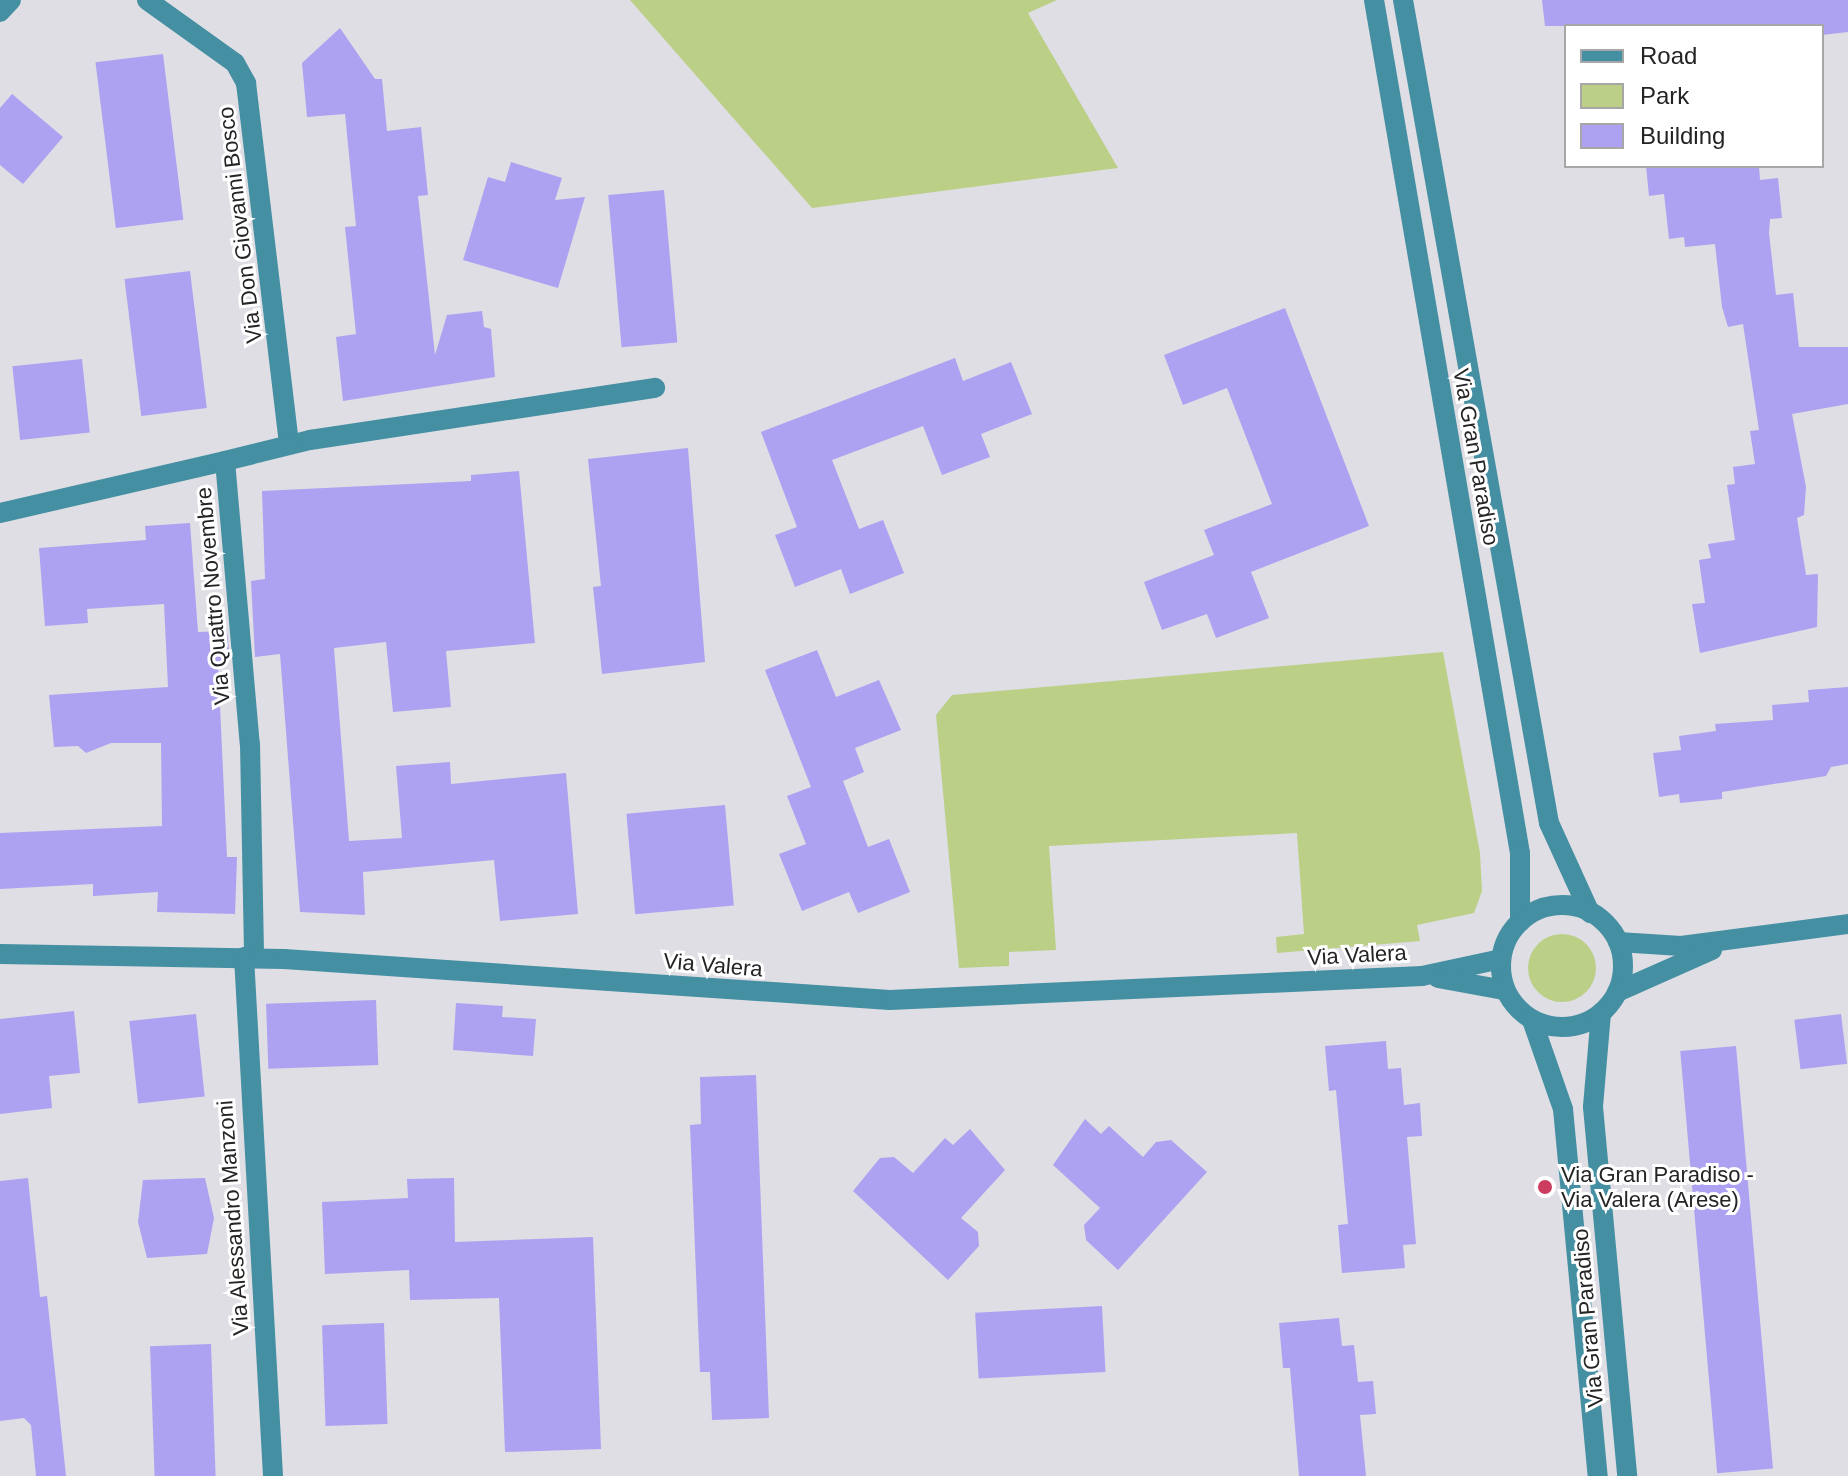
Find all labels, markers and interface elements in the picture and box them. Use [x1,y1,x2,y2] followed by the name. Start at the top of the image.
[1564,24,1824,168] legend
[1640,42,1697,69] text: Road
[1640,82,1689,109] text: Park
[212,105,268,345] street label: Via Don Giovanni Bosco
[1640,122,1725,149] text: Building
[1447,366,1505,548] street label: Via Gran Paradiso
[190,486,236,706] street label: Via Quattro Novembre
[1307,939,1407,971] street label: Via Valera
[662,948,764,982] street label: Via Valera
[212,1099,254,1337] street label: Via Alessandro Manzoni
[1561,1161,1754,1212] place label: Via Gran Paradiso - Via Valera (Arese)
[1536,1178,1554,1196] marker: Via Gran Paradiso - Via Valera (Arese)
[1567,1228,1609,1408] street label: Via Gran Paradiso

